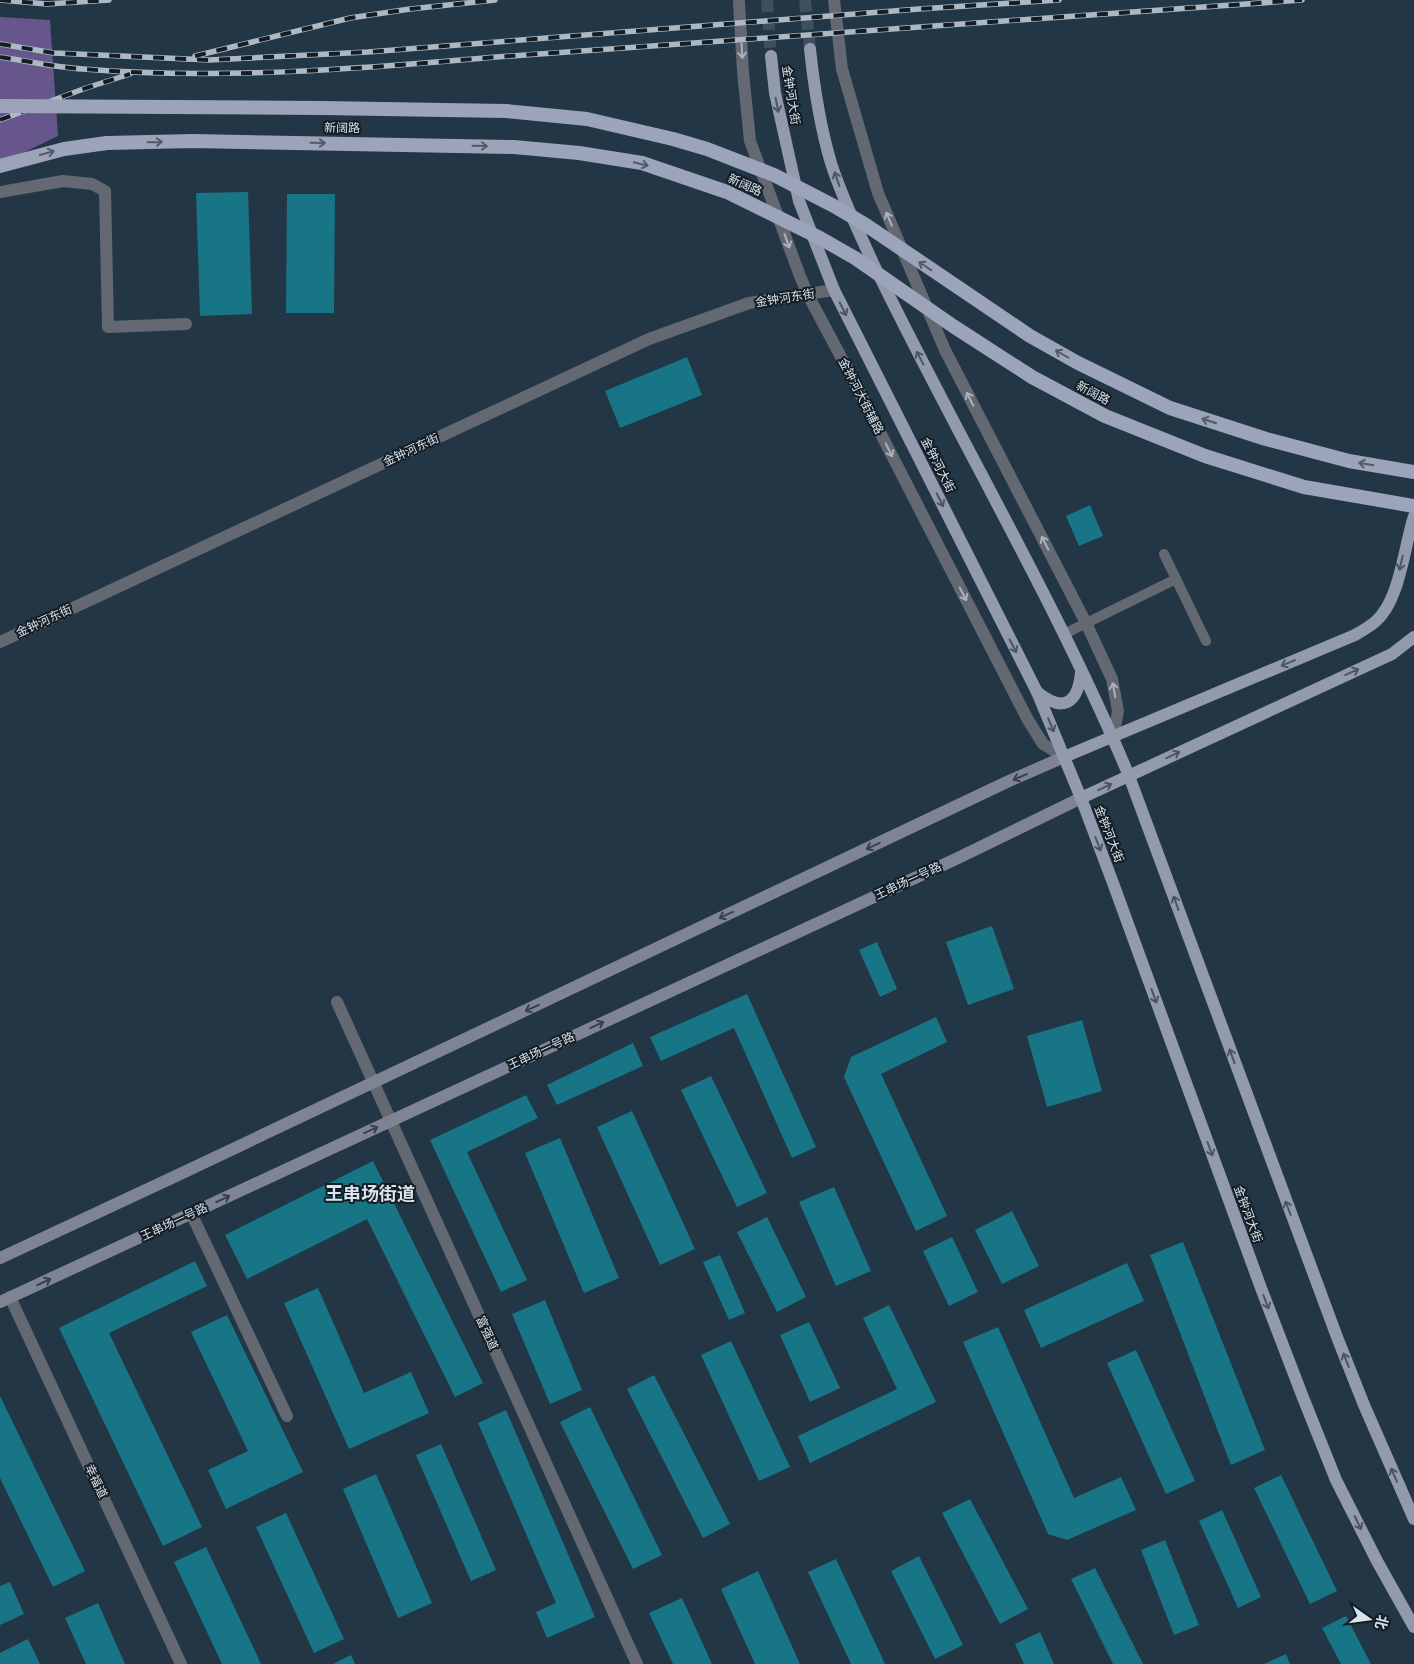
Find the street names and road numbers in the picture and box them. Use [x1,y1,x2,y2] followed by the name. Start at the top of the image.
[779,64,804,126] street label: 金钟河大街
[324,120,360,135] street label: 新阔路
[726,170,765,199] street label: 新阔路
[754,285,816,310] street label: 金钟河东街
[836,355,887,437] street label: 金钟河大街辅路
[1074,377,1113,408] street label: 新阔路
[380,430,441,469] street label: 金钟河东街
[918,435,959,495] street label: 金钟河大街
[13,601,74,640] street label: 金钟河东街
[1092,803,1127,865] street label: 金钟河大街
[872,859,944,903] street label: 王串场一号路
[505,1029,577,1073] street label: 王串场一号路
[1231,1183,1266,1245] street label: 金钟河大街
[138,1200,210,1244] street label: 王串场一号路
[473,1313,502,1352] street label: 富强道
[82,1461,111,1500] street label: 幸福道

